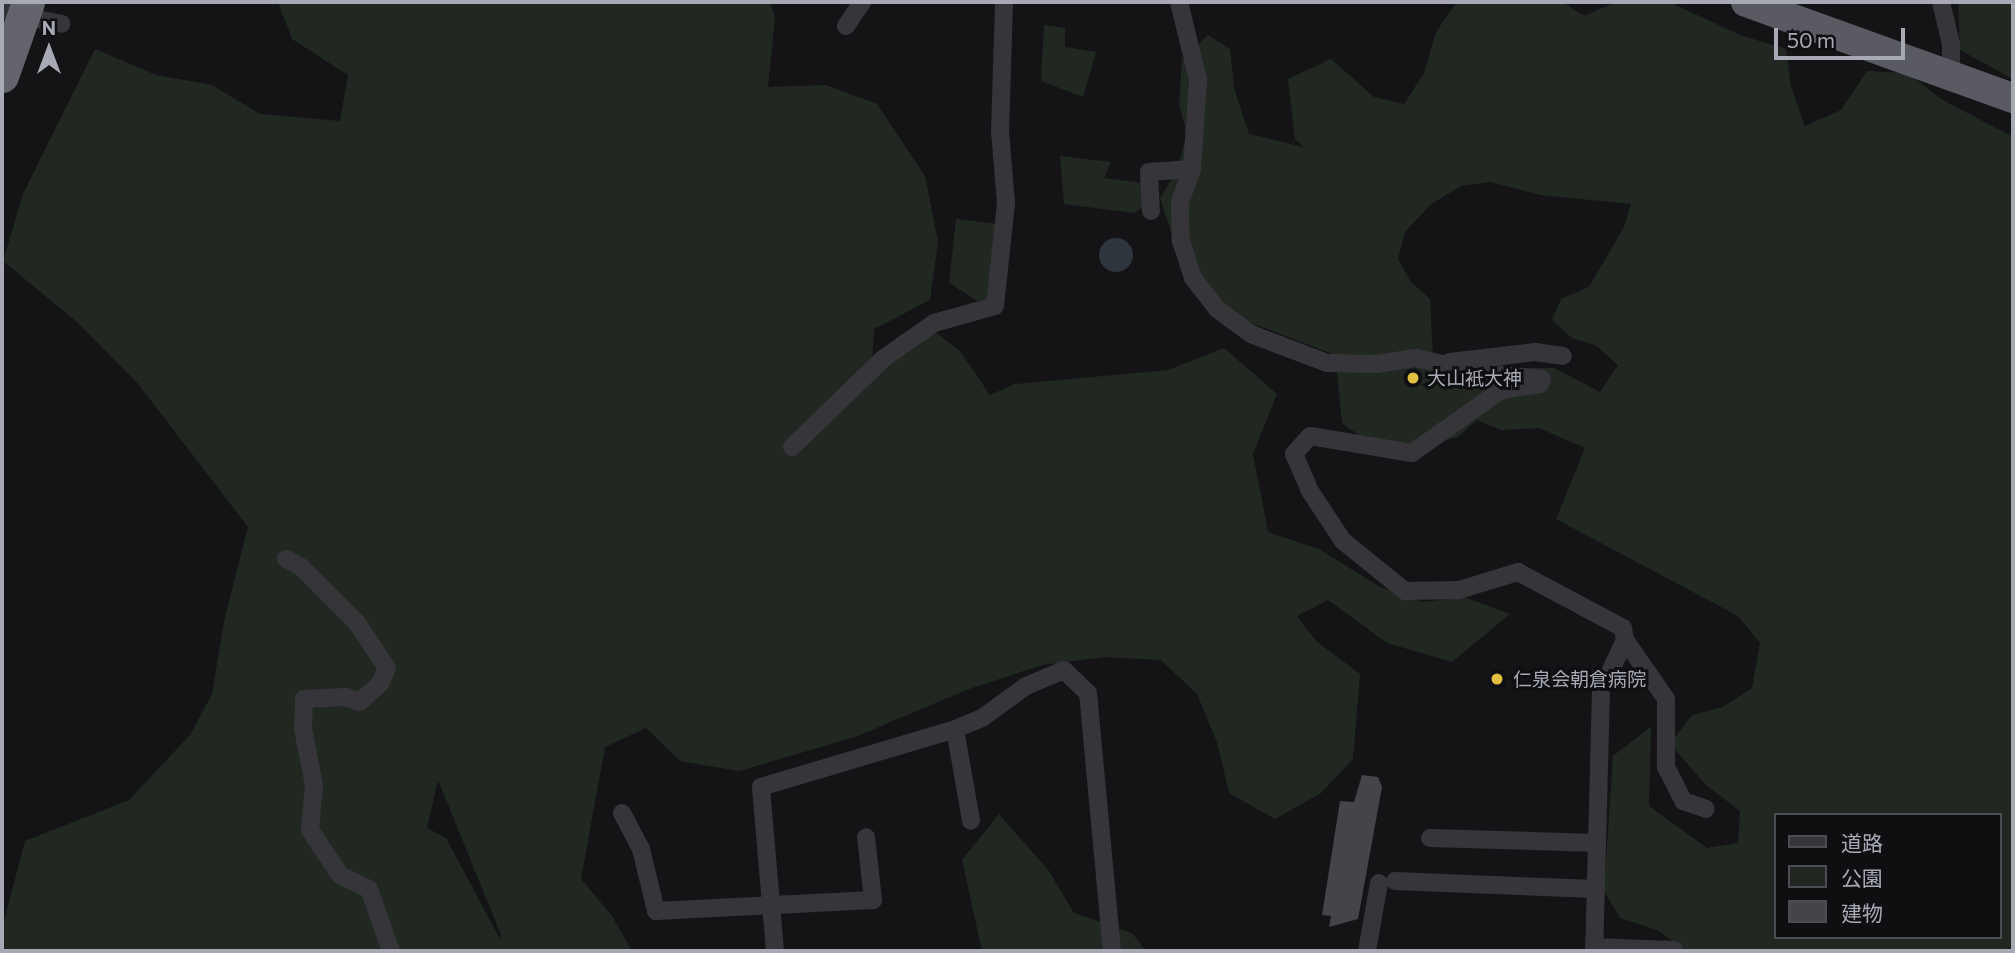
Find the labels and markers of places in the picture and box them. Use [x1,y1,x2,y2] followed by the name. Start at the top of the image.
[1427,367,1522,389] place label: 大山衹大神
[1405,370,1421,386] marker: 大山衹大神
[1513,668,1646,690] place label: 仁泉会朝倉病院
[1487,669,1507,689] marker: 仁泉会朝倉病院

